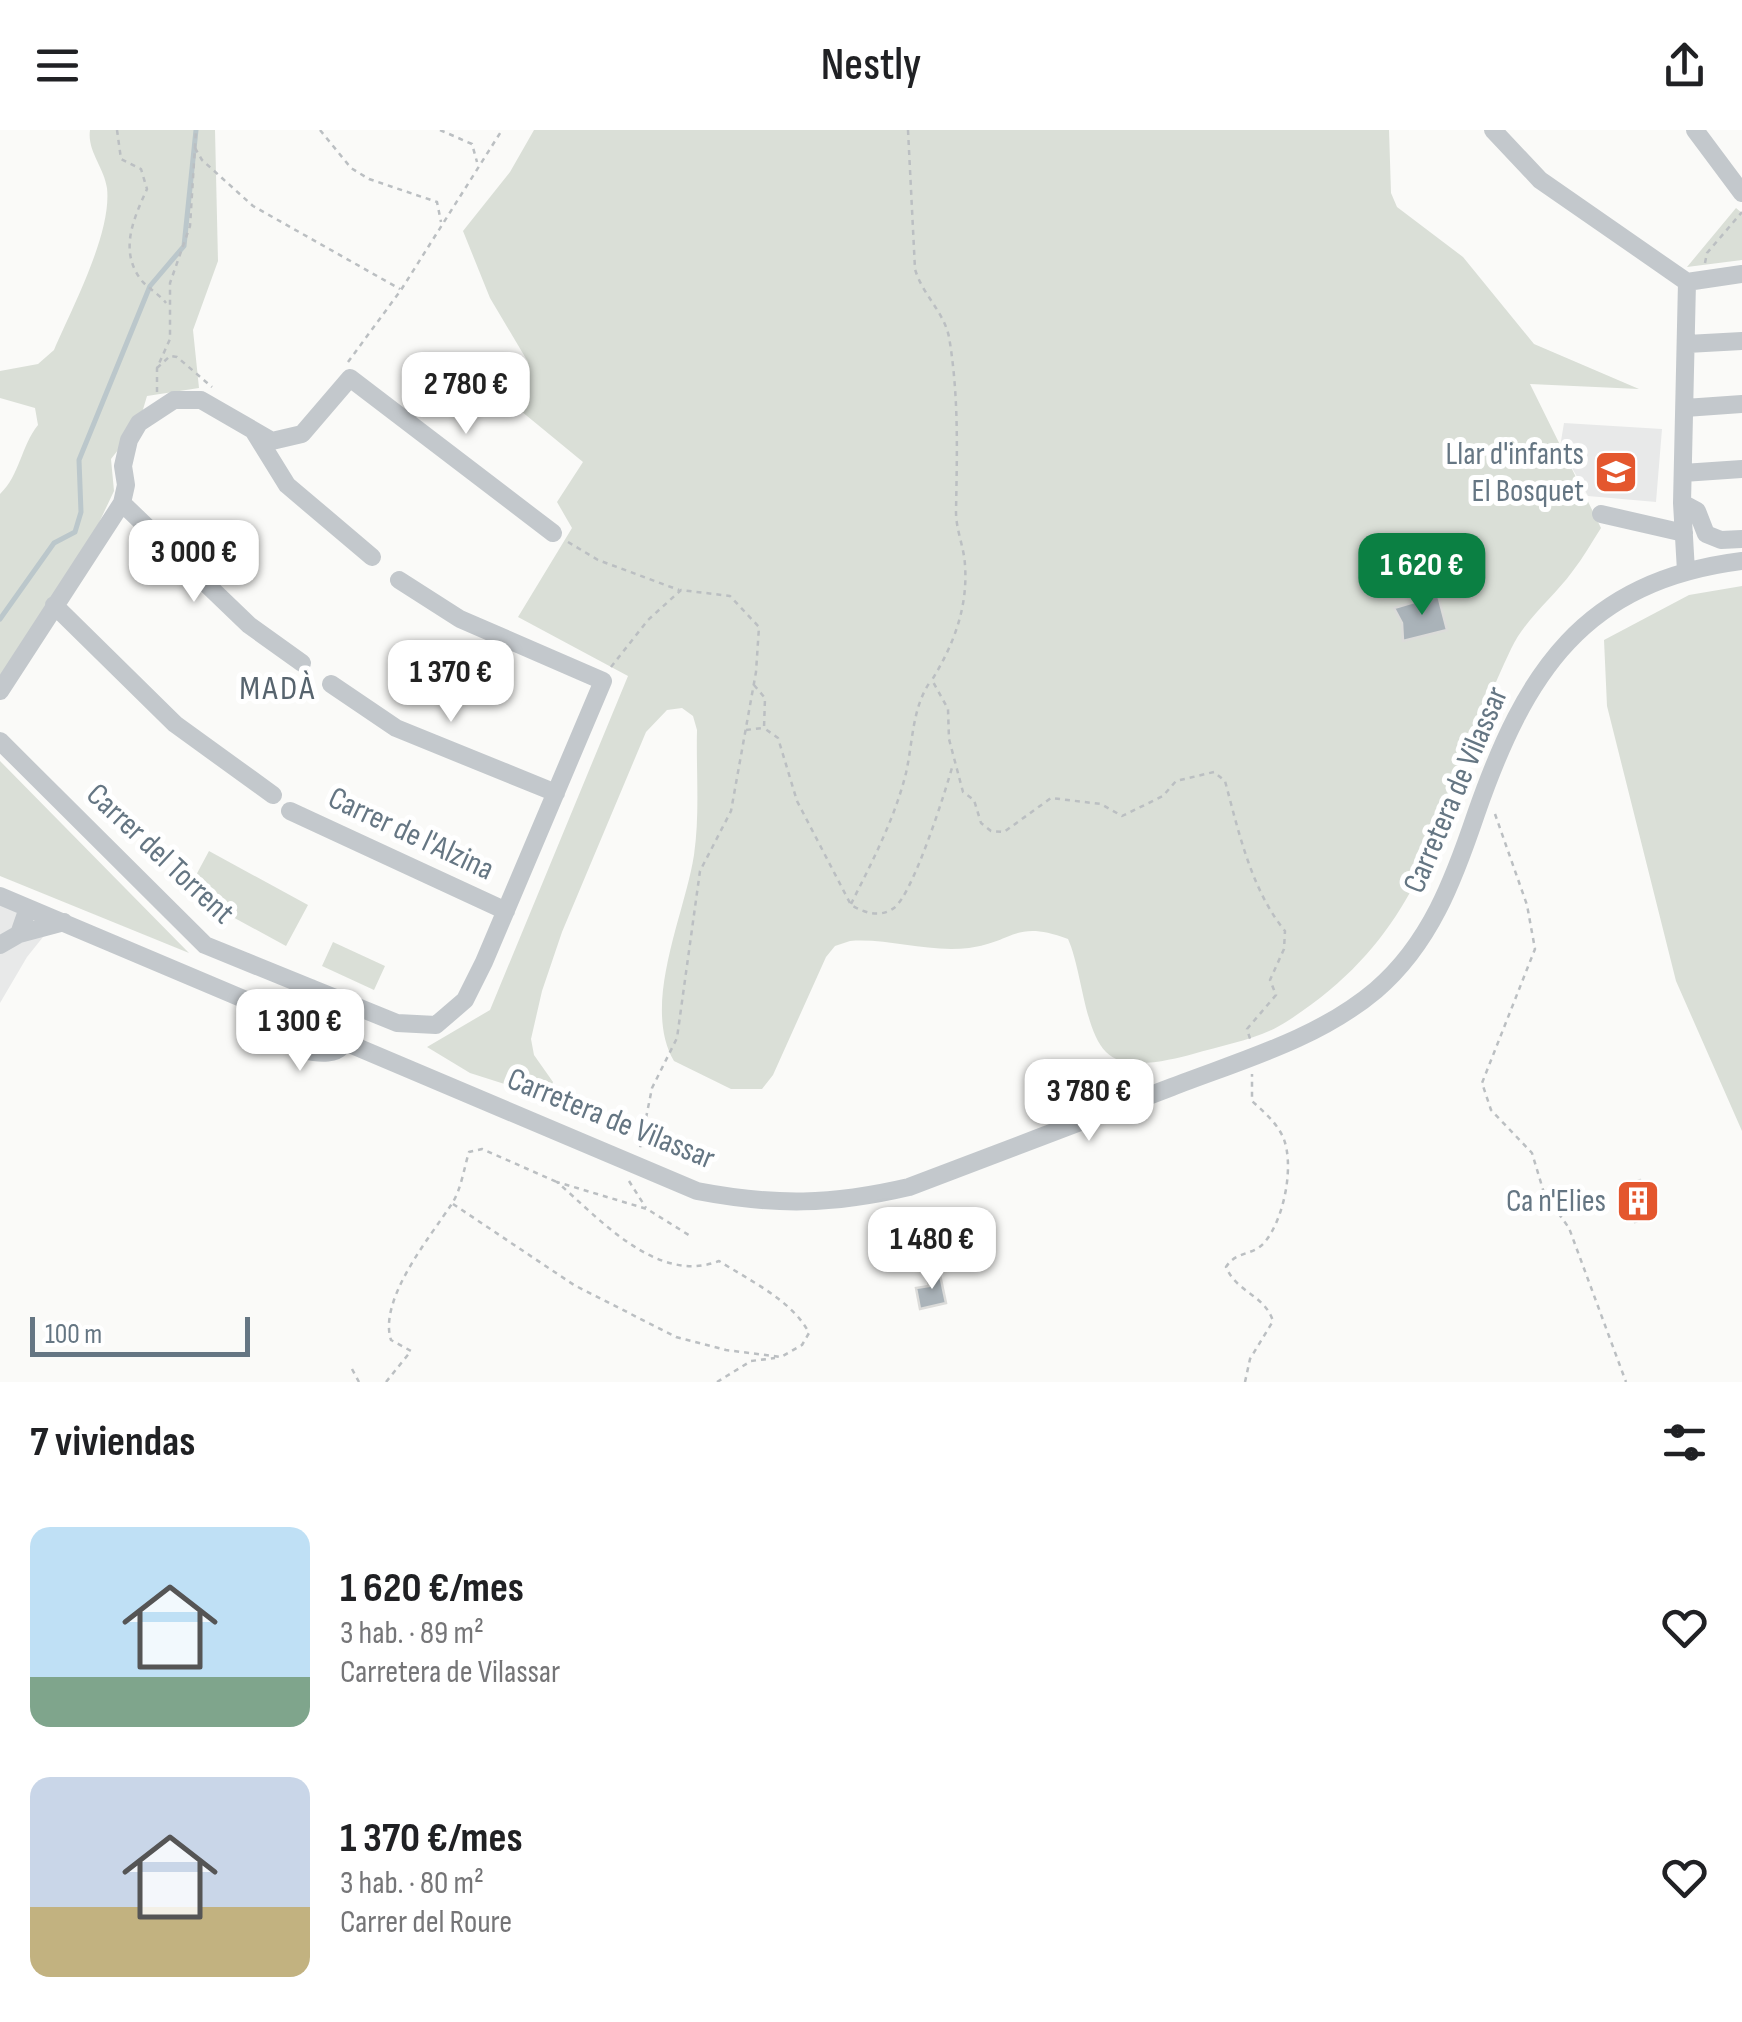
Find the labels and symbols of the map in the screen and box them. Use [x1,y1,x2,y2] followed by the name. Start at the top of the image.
[374,352,558,437] pin: 2 780 €
[1445,435,1584,511] place label: Llar d'infants El Bosquet
[1593,449,1639,495] school or university icon: Llar d'infants El Bosquet
[102,520,286,605] pin: 3 000 €
[1330,533,1514,618] pin: 1 620 €
[359,640,543,725] pin: 1 370 €
[239,667,317,710] district label: MADÀ
[1395,681,1517,899] street label: Carretera de Vilassar
[78,776,242,932] street label: Carrer del Torrent
[322,779,500,889] street label: Carrer de l'Alzina
[208,989,392,1074] pin: 1 300 €
[997,1059,1181,1144] pin: 3 780 €
[502,1060,720,1178] street label: Carretera de Vilassar
[1615,1178,1661,1224] building icon: Ca n'Elies
[1506,1182,1606,1221] place label: Ca n'Elies
[840,1207,1024,1292] pin: 1 480 €
[30,1312,250,1356] scale bar

